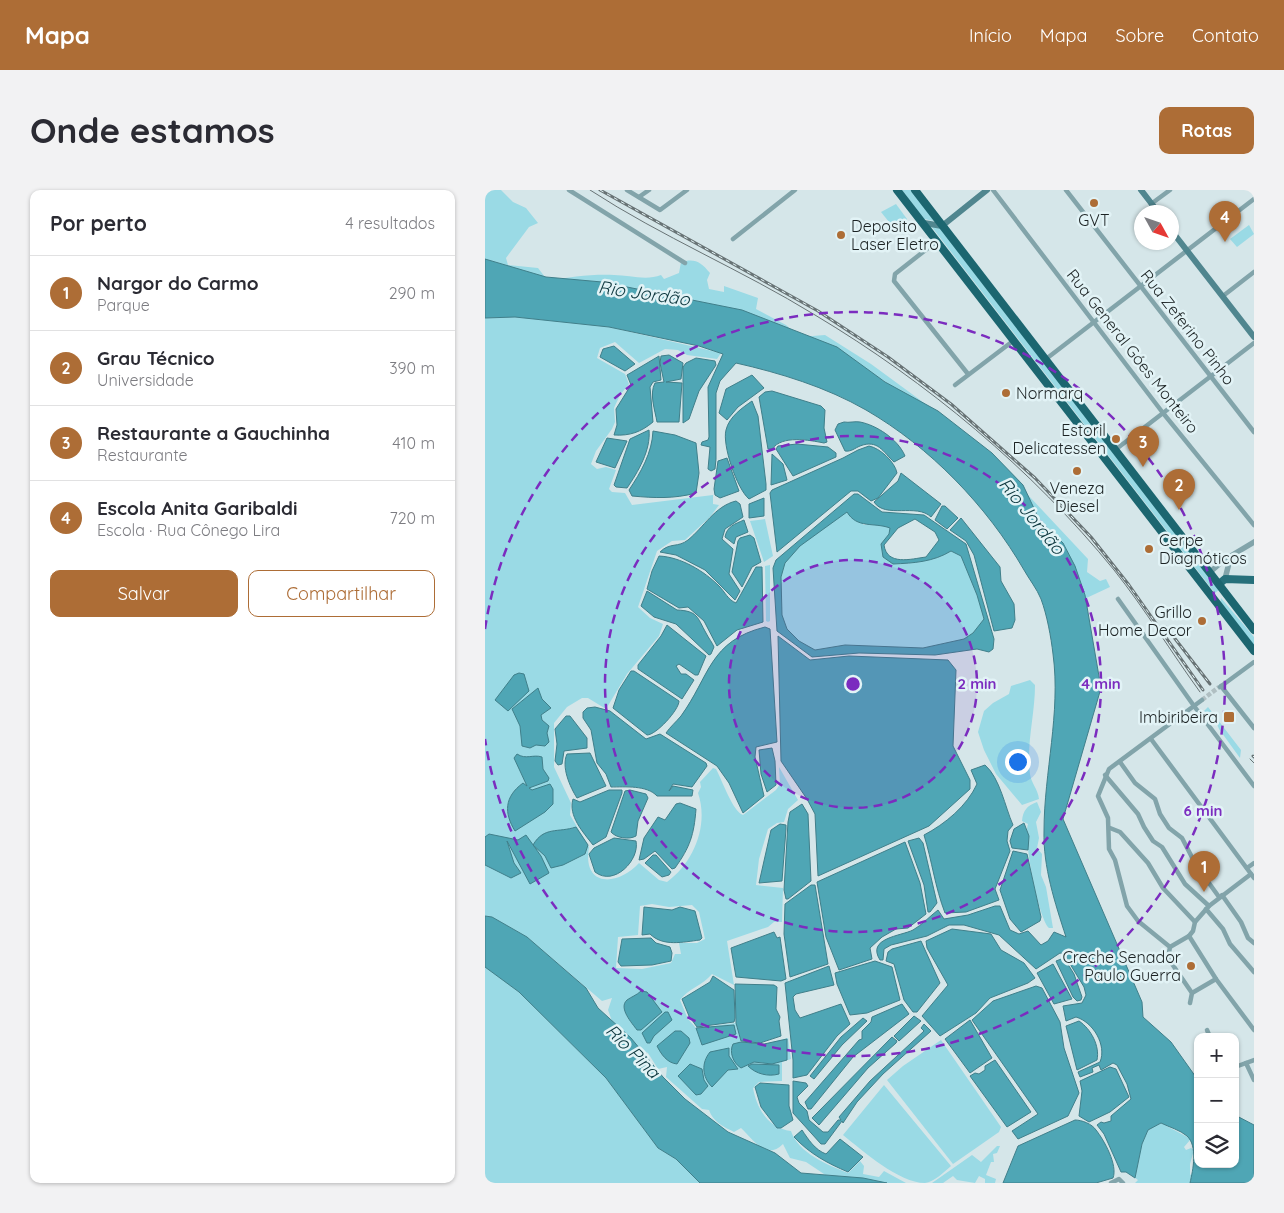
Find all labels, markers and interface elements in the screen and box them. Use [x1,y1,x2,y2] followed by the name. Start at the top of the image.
[25,20,90,50] text: Mapa
[969,24,1012,47] text: Início
[1040,24,1087,47] text: Mapa
[1115,24,1164,47] text: Sobre
[1192,24,1259,47] text: Contato
[1159,107,1254,154] button: Rotas
[30,108,275,152] text: Onde estamos
[1088,197,1100,209] marker: GVT
[1209,201,1241,242] pin: 4
[1134,205,1179,250] north arrow
[50,210,147,236] text: Por perto
[1078,210,1110,230] place label: GVT
[345,213,435,233] text: 4 resultados
[851,216,939,254] place label: Deposito Laser Eletro
[835,229,847,241] marker: Deposito Laser Eletro
[1063,265,1203,437] street label: Rua General Góes Monteiro
[1137,265,1239,389] street label: Rua Zeferino Pinho
[97,271,259,295] text: Nargor do Carmo
[597,275,692,311] water label: Rio Jordão
[63,283,69,303] text: 1
[389,283,435,303] text: 290 m
[97,295,150,315] text: Parque
[97,346,215,370] text: Grau Técnico
[61,358,71,378] text: 2
[389,358,435,378] text: 390 m
[97,370,194,390] text: Universidade
[1016,383,1083,403] place label: Normarq
[1000,387,1012,399] marker: Normarq
[1013,420,1106,458] place label: Estoril Delicatessen
[97,421,330,445] text: Restaurante a Gauchinha
[1127,426,1159,467] pin: 3
[62,433,70,453] text: 3
[392,433,435,453] text: 410 m
[1110,433,1122,445] marker: Estoril Delicatessen
[97,445,188,465] text: Restaurante
[1071,465,1083,477] marker: Veneza Diesel
[1163,469,1195,510] pin: 2
[994,473,1071,560] water label: Rio Jordão
[1050,478,1104,516] place label: Veneza Diesel
[97,496,298,520] text: Escola Anita Garibaldi
[61,508,71,528] text: 4
[389,508,435,528] text: 720 m
[97,520,280,540] text: Escola · Rua Cônego Lira
[1159,530,1247,568] place label: Cerpe Diagnóticos
[1143,543,1155,555] marker: Cerpe Diagnóticos
[50,570,238,617] button: Salvar
[248,570,435,617] button: Compartilhar
[1098,602,1192,640] place label: Grillo Home Decor
[1196,615,1208,627] marker: Grillo Home Decor
[957,674,997,693] text: 2 min
[1081,674,1121,693] text: 4 min
[844,675,862,693] centre of rings
[1139,707,1218,727] place label: Imbiribeira
[1222,710,1236,724] marker: Imbiribeira
[1005,749,1031,775] your location
[1184,801,1222,820] text: 6 min
[1188,851,1220,892] pin: 1
[1062,947,1181,985] place label: Creche Senador Paulo Guerra
[1185,960,1197,972] marker: Creche Senador Paulo Guerra
[601,1019,666,1084] water label: Rio Pina
[1194,1033,1239,1168] map controls
[1194,1033,1239,1078] button: +
[1194,1078,1239,1123] button: −
[1194,1123,1239,1168] button: layers

